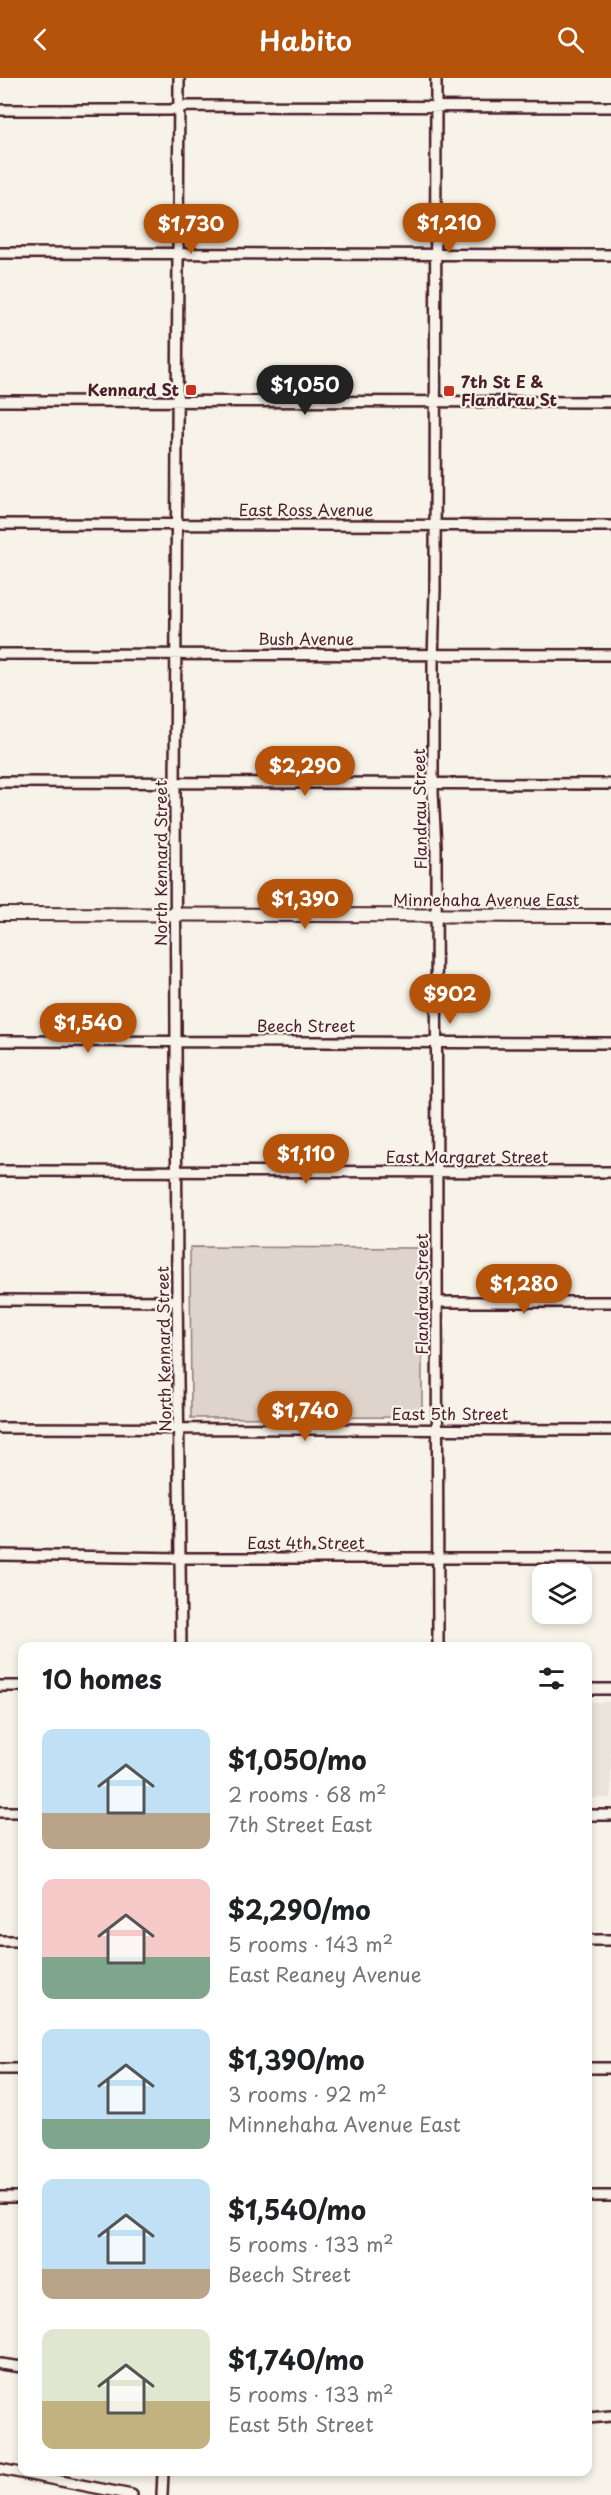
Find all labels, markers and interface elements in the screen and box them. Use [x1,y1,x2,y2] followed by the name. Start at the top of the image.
[259,19,352,60] text: Habito
[24,23,57,56] icon: back
[554,23,587,56] icon: search
[400,203,498,254] pin: $1,210
[142,204,240,255] pin: $1,730
[417,207,481,237] text: $1,210
[158,208,224,238] text: $1,730
[256,365,354,416] pin: $1,050
[270,369,340,399] text: $1,050
[461,369,558,411] place label: 7th St E & Flandrau St
[88,377,179,401] place label: Kennard St
[184,383,198,397] marker: Kennard St
[442,384,456,398] marker: 7th St E & Flandrau St
[239,497,374,521] street label: East Ross Avenue
[258,626,354,650] street label: Bush Avenue
[256,746,354,797] pin: $2,290
[406,748,432,870] street label: Flandrau Street
[269,750,341,780] text: $2,290
[148,780,172,946] street label: North Kennard Street
[256,879,354,930] pin: $1,390
[271,883,339,913] text: $1,390
[393,887,579,911] street label: Minnehaha Avenue East
[414,974,486,1025] pin: $902
[423,978,477,1008] text: $902
[39,1003,137,1054] pin: $1,540
[54,1007,122,1037] text: $1,540
[257,1013,356,1037] street label: Beech Street
[257,1134,355,1185] pin: $1,110
[277,1138,335,1168] text: $1,110
[386,1144,549,1168] street label: East Margaret Street
[409,1233,433,1355] street label: Flandrau Street
[475,1264,573,1315] pin: $1,280
[150,1265,176,1432] street label: North Kennard Street
[490,1268,558,1298] text: $1,280
[256,1391,354,1442] pin: $1,740
[271,1395,339,1425] text: $1,740
[392,1401,509,1425] street label: East 5th Street
[247,1530,365,1554] street label: East 4th Street
[532,1564,592,1624] map controls
[532,1564,592,1624] button: layers
[42,1659,162,1698] text: 10 homes
[535,1662,568,1695] icon: filters
[228,1740,367,1779] text: $1,050/mo
[90,1753,162,1825] icon: home
[228,1779,387,1809] text: 2 rooms · 68 m²
[228,1809,372,1839] text: 7th Street East
[228,1890,371,1929] text: $2,290/mo
[90,1903,162,1975] icon: home
[228,1929,393,1959] text: 5 rooms · 143 m²
[228,1959,422,1989] text: East Reaney Avenue
[228,2040,365,2079] text: $1,390/mo
[90,2053,162,2125] icon: home
[228,2079,387,2109] text: 3 rooms · 92 m²
[228,2109,461,2139] text: Minnehaha Avenue East
[228,2190,366,2229] text: $1,540/mo
[90,2203,162,2275] icon: home
[228,2229,394,2259] text: 5 rooms · 133 m²
[228,2259,351,2289] text: Beech Street
[228,2340,364,2379] text: $1,740/mo
[90,2353,162,2425] icon: home
[228,2379,394,2409] text: 5 rooms · 133 m²
[228,2409,374,2439] text: East 5th Street

